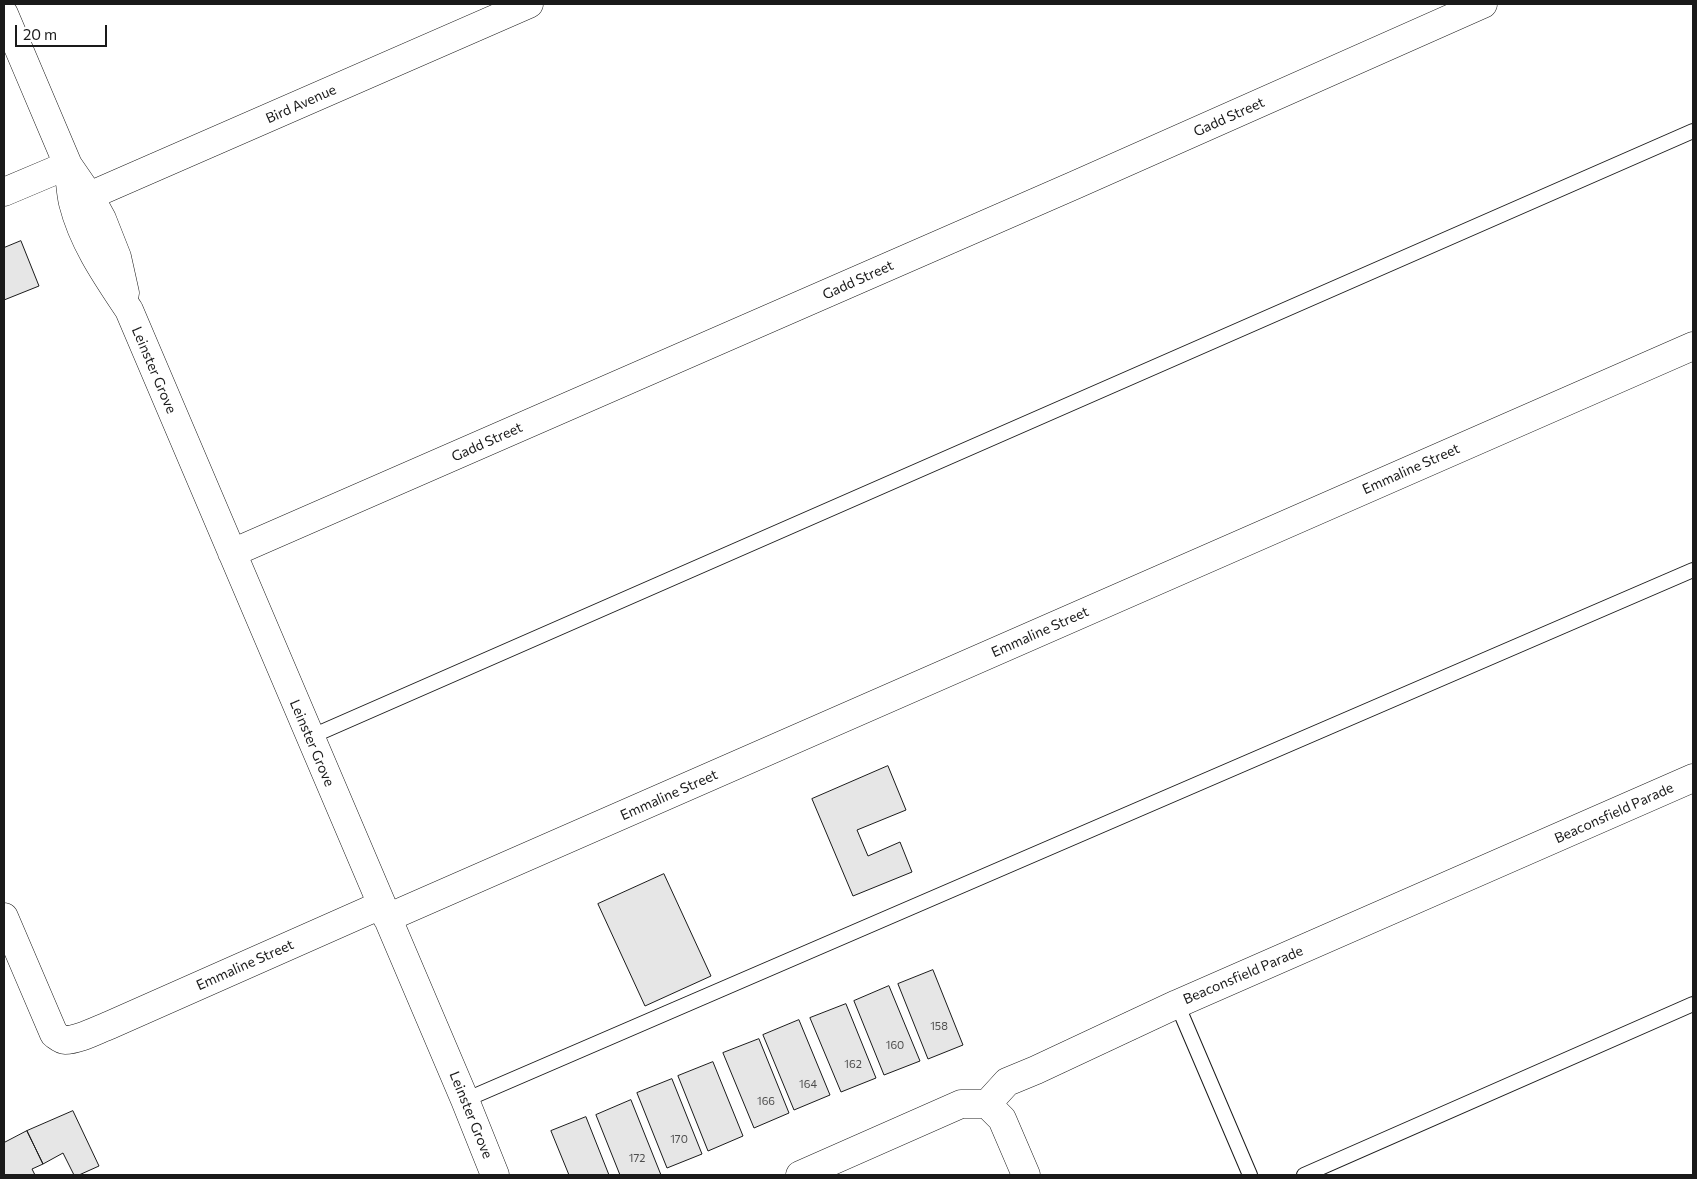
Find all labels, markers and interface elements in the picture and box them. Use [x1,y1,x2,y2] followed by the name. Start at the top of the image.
[18,15,110,47] scale bar
[23,25,57,43] text: 20 m
[263,81,339,127] street label: Bird Avenue
[1191,94,1267,140] street label: Gadd Street
[820,257,896,303] street label: Gadd Street
[128,324,180,416] street label: Leinster Grove
[449,419,525,465] street label: Gadd Street
[1360,440,1462,498] street label: Emmaline Street
[989,603,1091,661] street label: Emmaline Street
[286,697,338,789] street label: Leinster Grove
[618,766,720,824] street label: Emmaline Street
[1552,779,1676,847] street label: Beaconsfield Parade
[194,936,296,994] street label: Emmaline Street
[1181,942,1305,1008] street label: Beaconsfield Parade
[930,1019,948,1033] house number: 158
[886,1038,904,1052] house number: 160
[844,1057,862,1071] house number: 162
[446,1069,496,1161] street label: Leinster Grove
[799,1077,817,1091] house number: 164
[757,1094,775,1108] house number: 166
[670,1132,688,1146] house number: 170
[629,1151,645,1165] house number: 172

